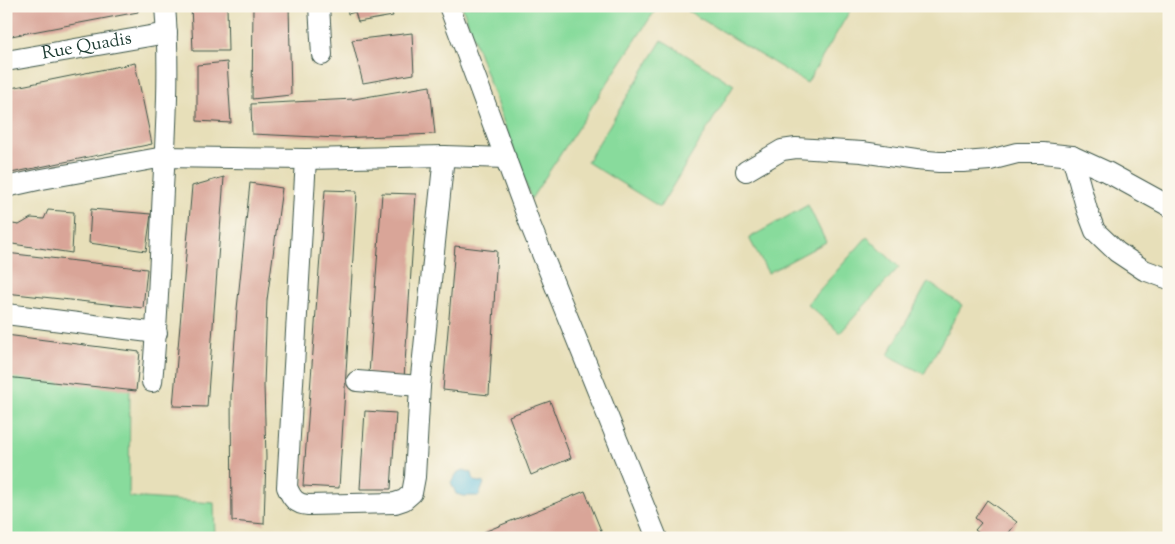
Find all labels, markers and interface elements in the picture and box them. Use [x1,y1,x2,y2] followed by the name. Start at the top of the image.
[40,26,134,68] street label: Rue Quadis

